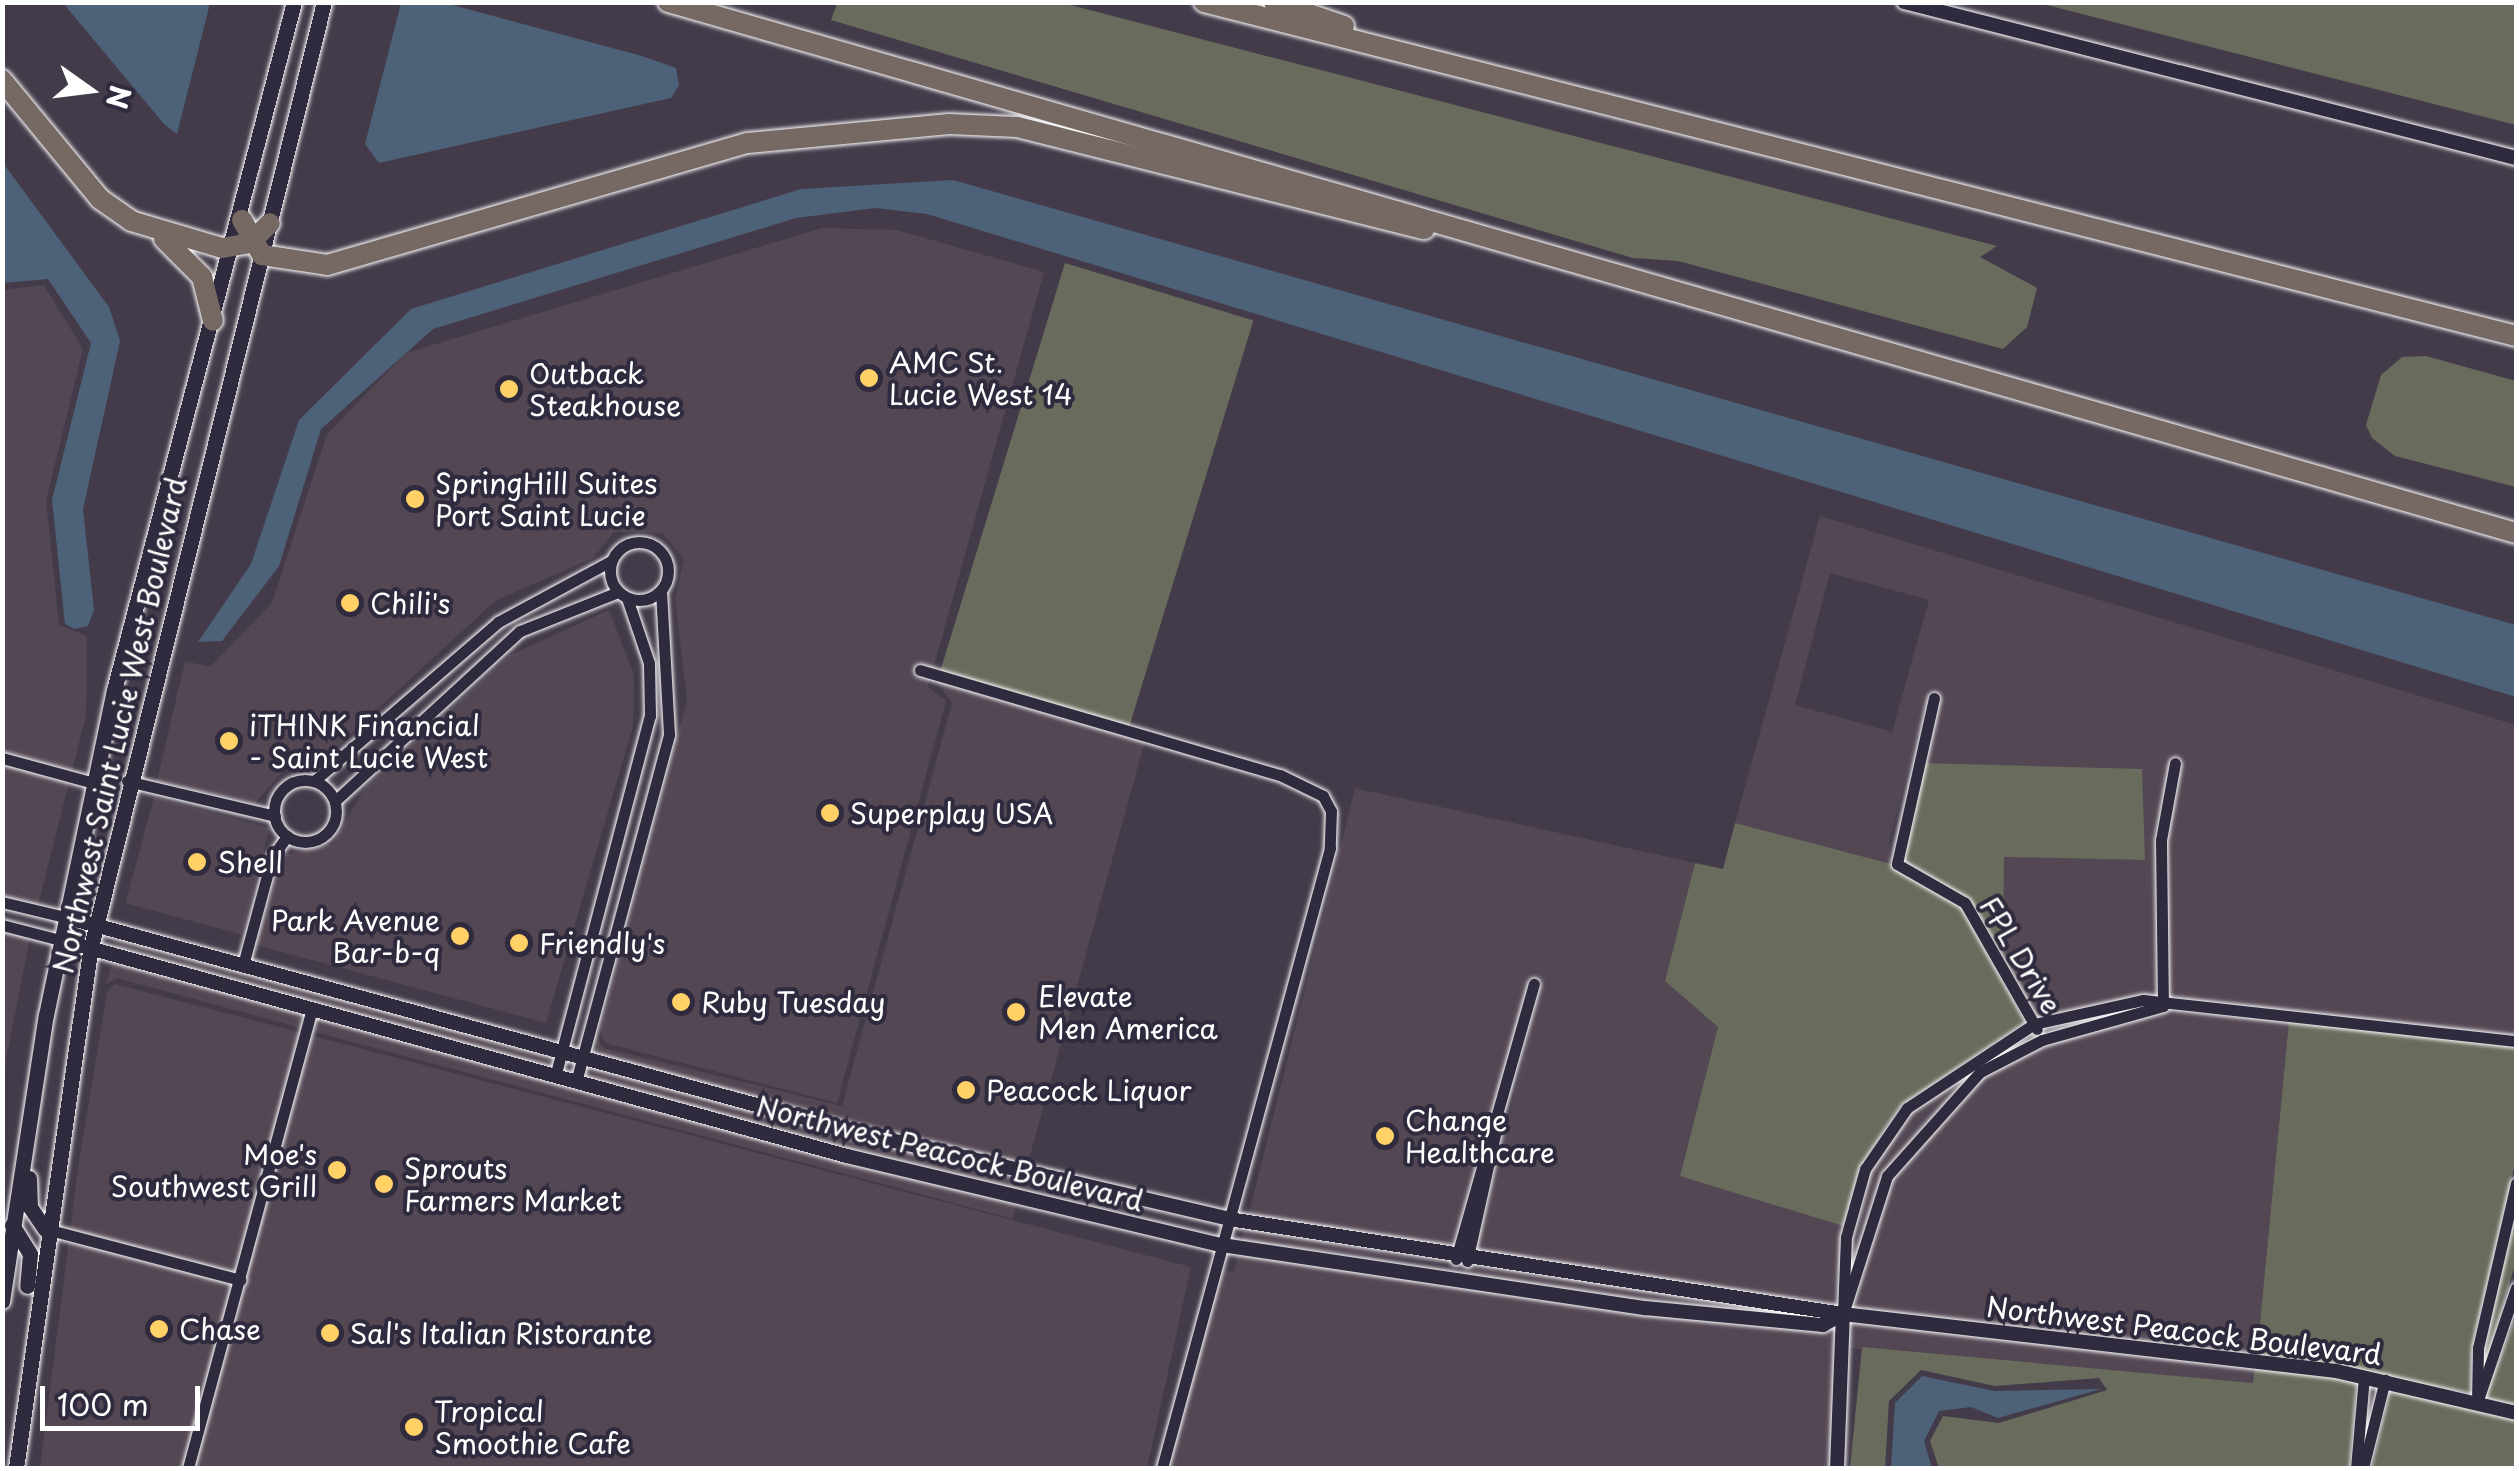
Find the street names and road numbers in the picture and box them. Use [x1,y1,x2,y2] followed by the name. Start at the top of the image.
[45,472,193,978] street label: Northwest Saint Lucie West Boulevard
[1973,891,2069,1019] street label: FPL Drive
[751,1088,1149,1218] street label: Northwest Peacock Boulevard
[1983,1289,2385,1371] street label: Northwest Peacock Boulevard

